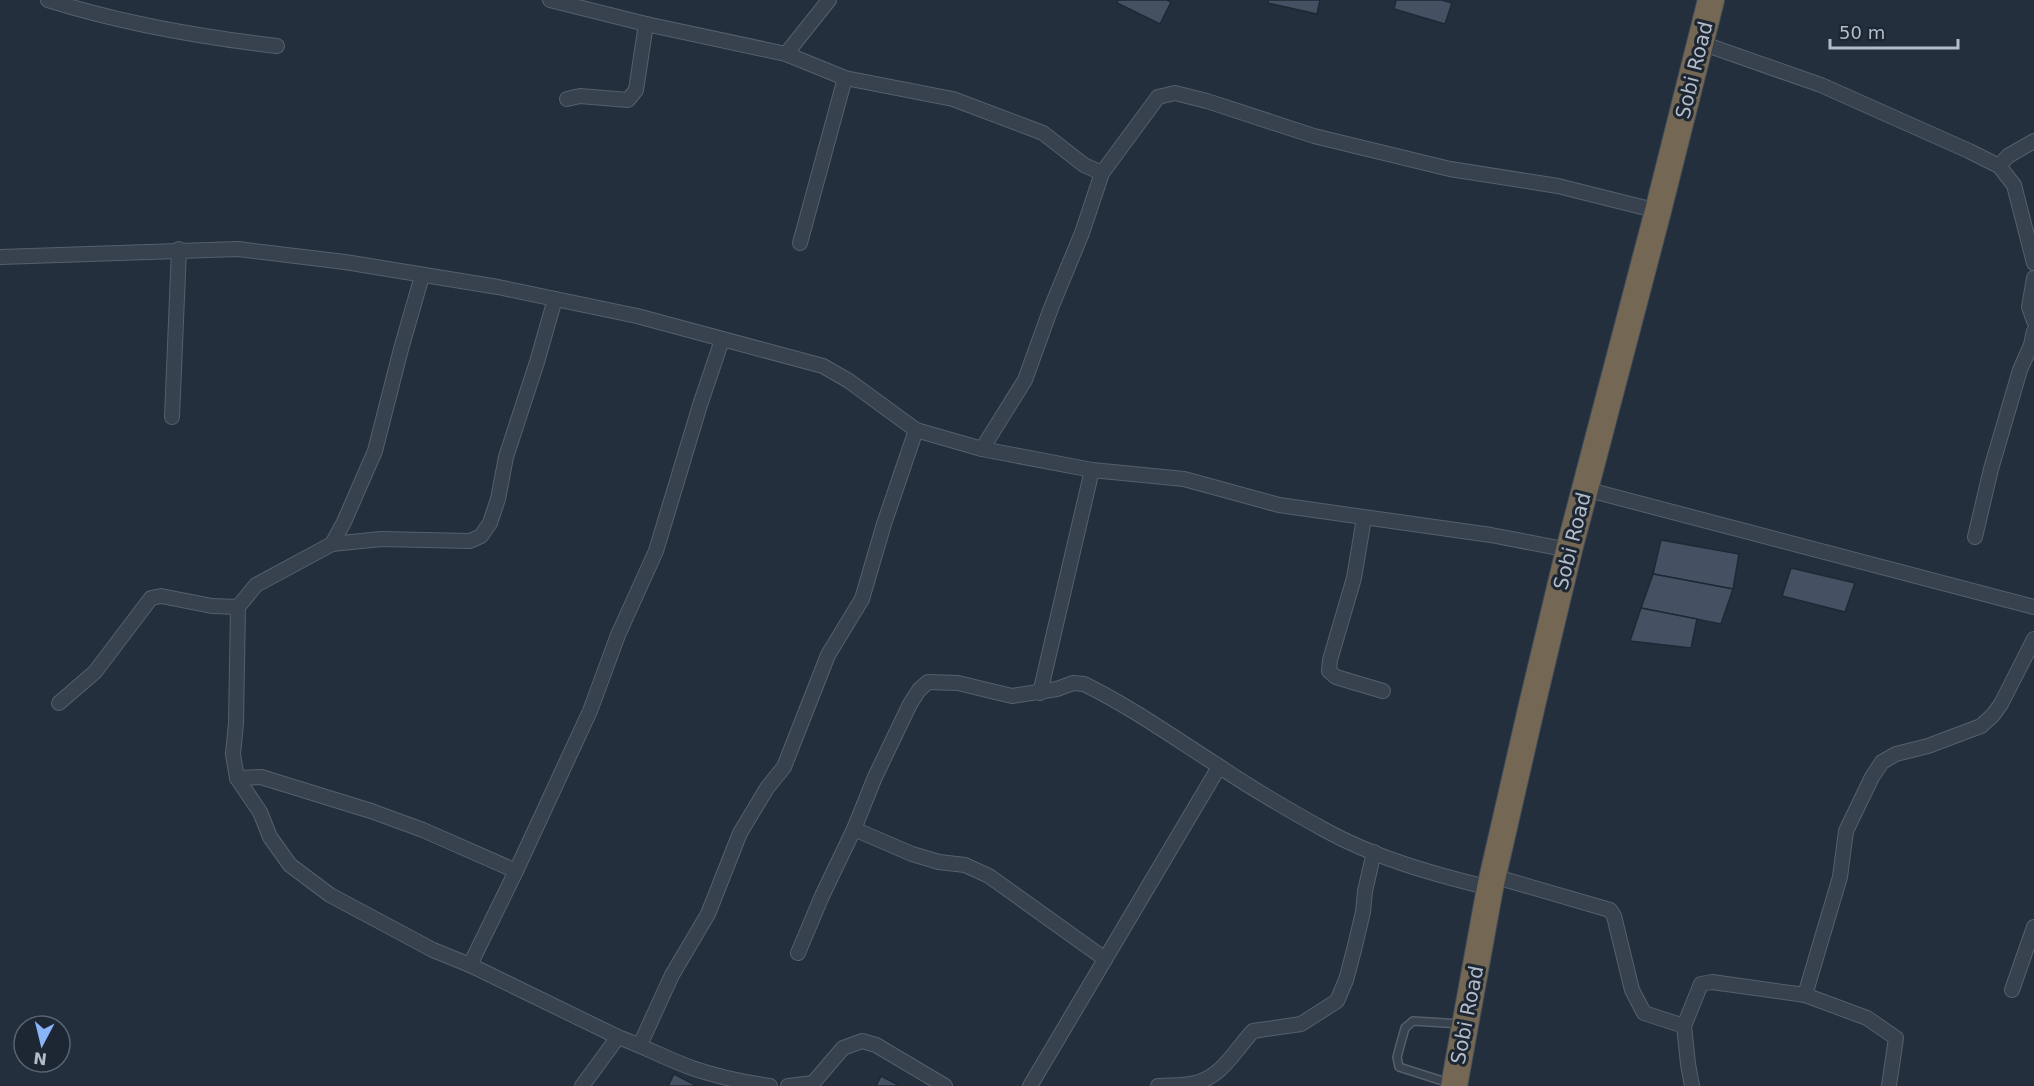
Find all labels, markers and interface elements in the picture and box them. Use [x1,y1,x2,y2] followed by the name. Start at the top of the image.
[1830,12,1958,50] scale bar
[1670,19,1718,121] street label: Sobi Road
[1839,22,1885,43] text: 50 m
[1548,490,1596,592] street label: Sobi Road
[1446,964,1488,1066] street label: Sobi Road
[12,1014,72,1074] north arrow
[32,1048,48,1069] text: N

